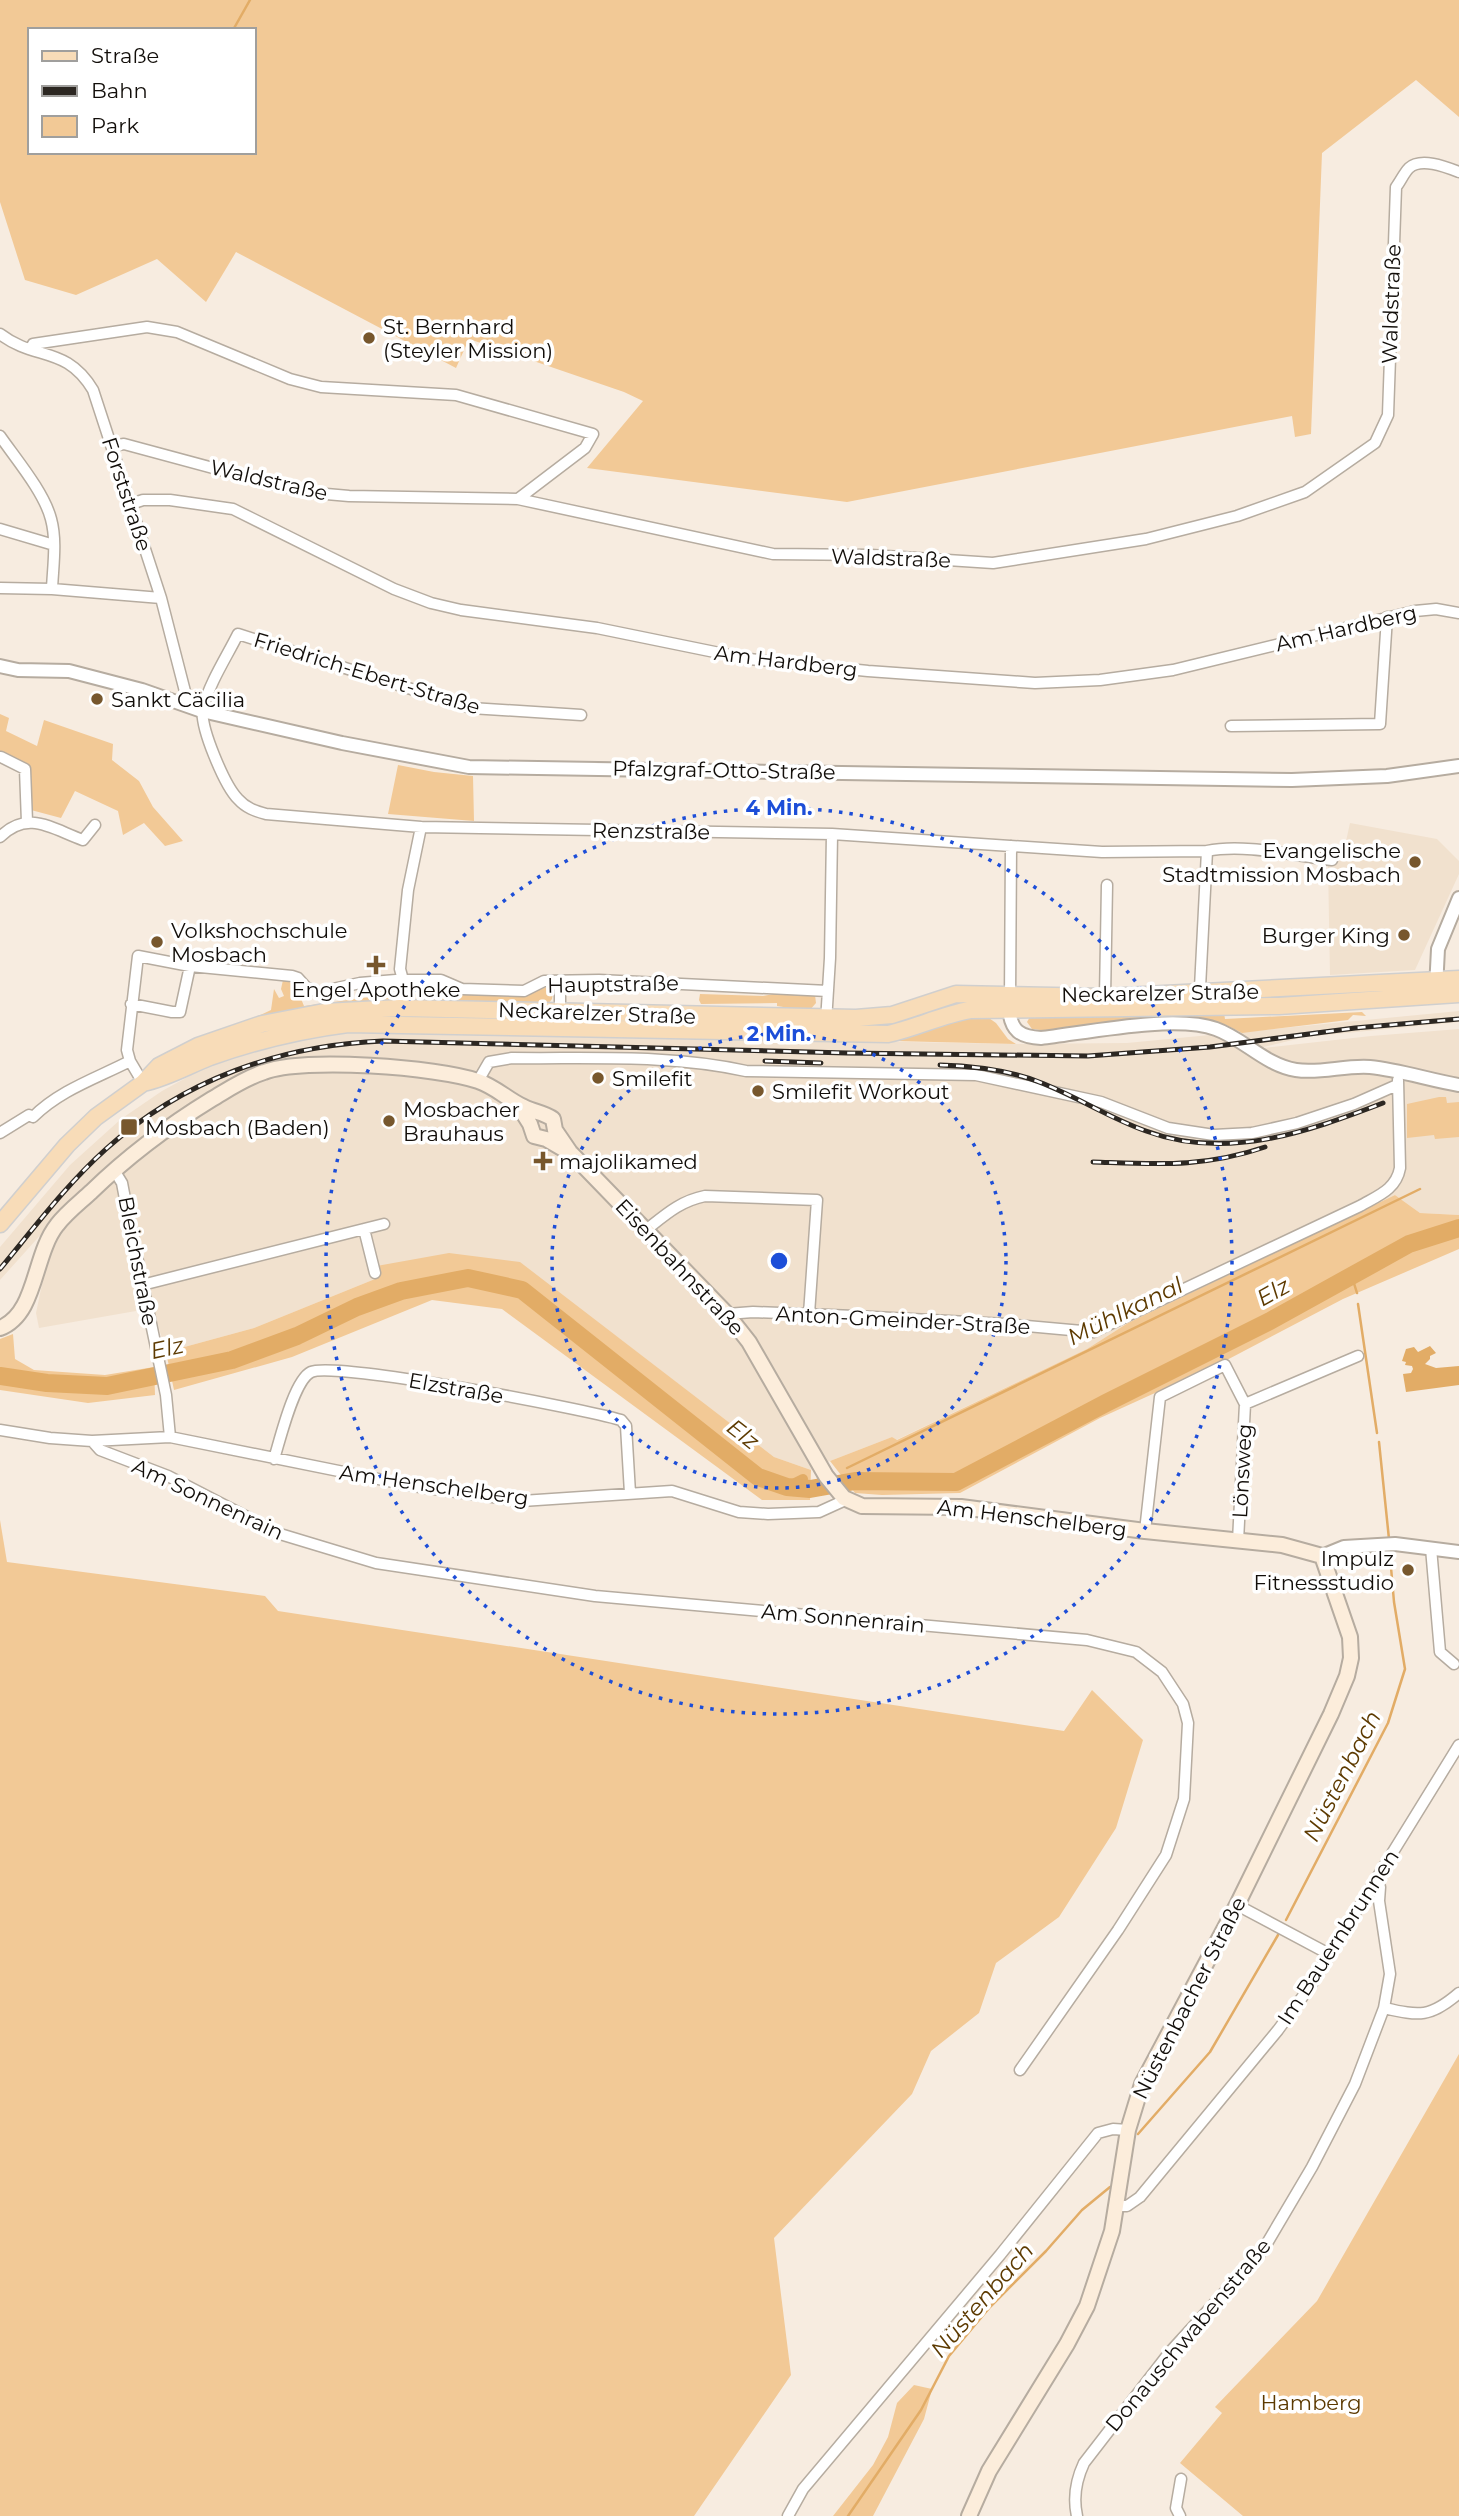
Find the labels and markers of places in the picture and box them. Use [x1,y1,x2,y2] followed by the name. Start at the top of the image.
[383,314,553,363] place label: St. Bernhard (Steyler Mission)
[361,330,377,346] marker: St. Bernhard (Steyler Mission)
[111,687,245,712] place label: Sankt Cäcilia
[89,691,105,707] marker: Sankt Cäcilia
[1162,838,1401,887] place label: Evangelische Stadtmission Mosbach
[1407,854,1423,870] marker: Evangelische Stadtmission Mosbach
[171,918,348,967] place label: Volkshochschule Mosbach
[1262,923,1390,948] place label: Burger King
[1396,927,1412,943] marker: Burger King
[149,934,165,950] marker: Volkshochschule Mosbach
[368,957,384,973] marker: Engel Apotheke
[291,977,461,1002] place label: Engel Apotheke
[612,1066,693,1091] place label: Smilefit
[590,1070,606,1086] marker: Smilefit
[772,1079,950,1104] place label: Smilefit Workout
[750,1083,766,1099] marker: Smilefit Workout
[403,1097,520,1146] place label: Mosbacher Brauhaus
[381,1113,397,1129] marker: Mosbacher Brauhaus
[145,1115,330,1140] place label: Mosbach (Baden)
[119,1117,139,1137] marker: Mosbach (Baden)
[559,1149,698,1174] place label: majolikamed
[533,1151,553,1171] marker: majolikamed
[767,1249,791,1273] centre of rings
[1253,1546,1394,1595] place label: Impulz Fitnessstudio
[1400,1562,1416,1578] marker: Impulz Fitnessstudio

